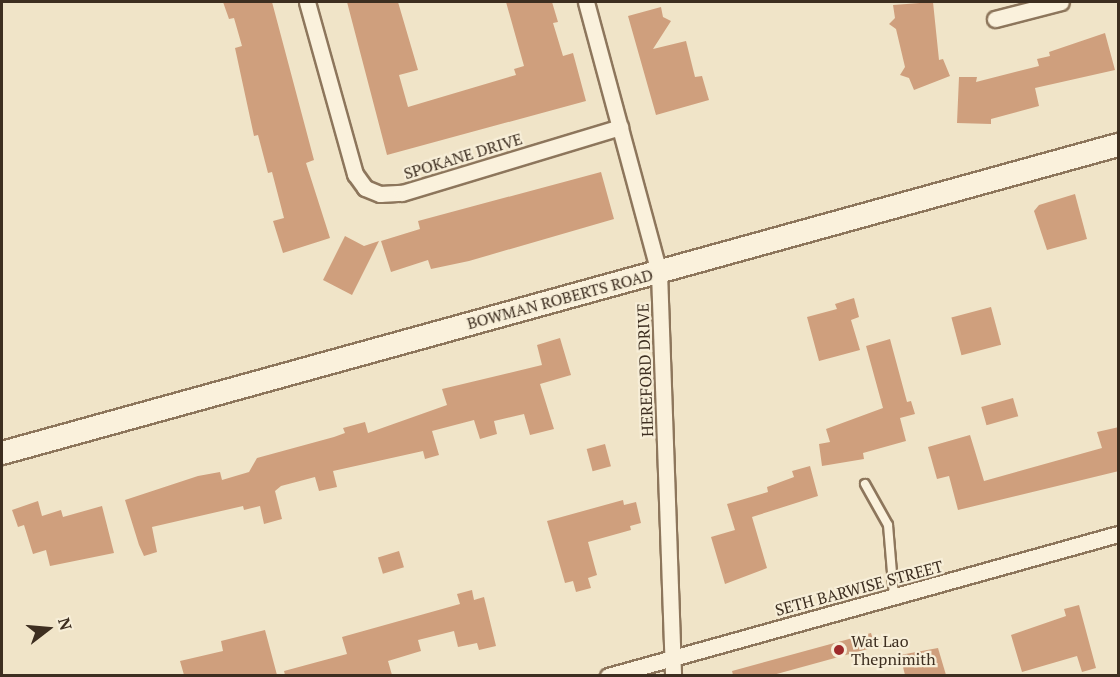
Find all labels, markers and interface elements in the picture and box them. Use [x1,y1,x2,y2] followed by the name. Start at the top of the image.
[401,129,525,183] street label: SPOKANE DRIVE
[465,265,655,333] street label: BOWMAN ROBERTS ROAD
[633,303,657,437] street label: HEREFORD DRIVE
[773,556,945,620] street label: SETH BARWISE STREET
[18,599,78,659] north arrow
[53,615,78,633] text: N
[851,631,936,669] place label: Wat Lao Thepnimith
[832,643,846,657] marker: Wat Lao Thepnimith

